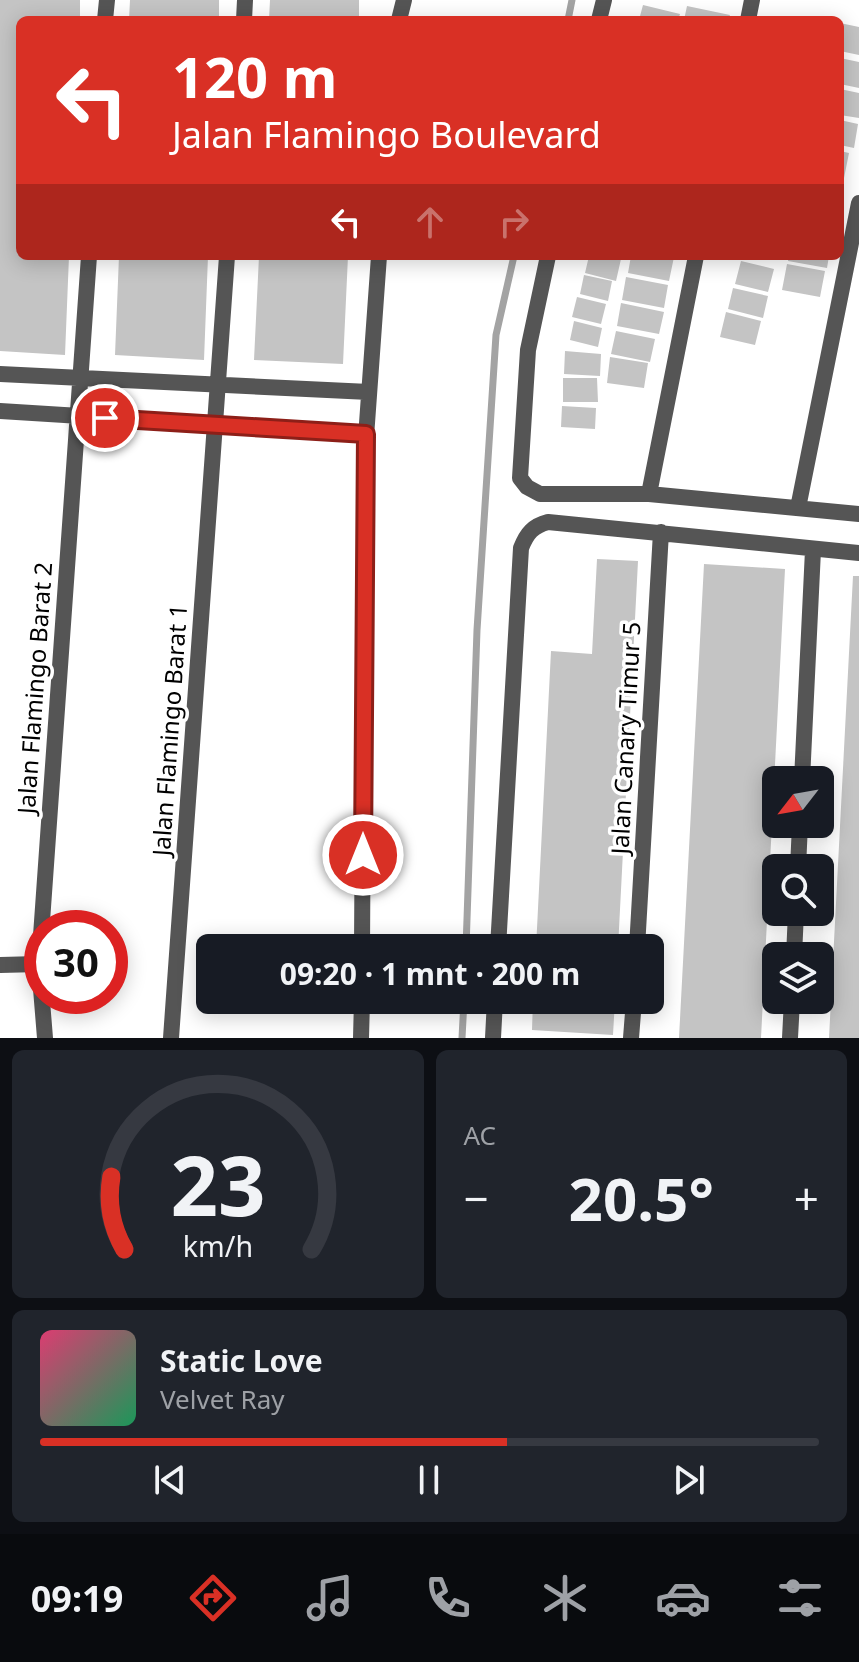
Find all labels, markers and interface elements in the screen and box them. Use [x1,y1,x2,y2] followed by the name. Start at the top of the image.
[172,38,337,114] text: 120 m
[40,48,144,152] icon: left
[172,110,601,159] text: Jalan Flamingo Boulevard
[324,200,368,244] icon: left
[408,200,452,244] icon: ahead
[492,200,536,244] icon: right
[71,384,139,452] pin
[83,396,127,440] icon: arrive
[9,561,59,817] street label: Jalan Flamingo Barat 2
[144,603,194,859] street label: Jalan Flamingo Barat 1
[602,621,648,857] street label: Jalan Canary Timur 5
[762,766,834,838] north arrow
[762,766,834,1014] map controls
[321,813,405,897] position arrow
[762,854,834,926] button: search
[24,910,128,1014] speed limit sign: 30
[762,942,834,1014] button: layers
[280,953,580,994] text: 09:20 · 1 mnt · 200 m
[464,1117,496,1153] text: AC
[170,1127,265,1240] text: 23
[569,1157,714,1239] text: 20.5°
[464,1168,489,1228] text: −
[794,1168,819,1228] text: +
[183,1226,253,1265] text: km/h
[160,1340,323,1381] text: Static Love
[160,1381,285,1417] text: Velvet Ray
[148,1458,192,1502] icon: previous
[407,1458,451,1502] icon: pause
[667,1458,711,1502] icon: next
[185,1570,241,1626] icon: directions
[302,1570,358,1626] icon: music
[420,1570,476,1626] icon: phone
[537,1570,593,1626] icon: climate
[655,1570,711,1626] icon: car
[772,1570,828,1626] icon: filters
[31,1574,123,1623] text: 09:19

